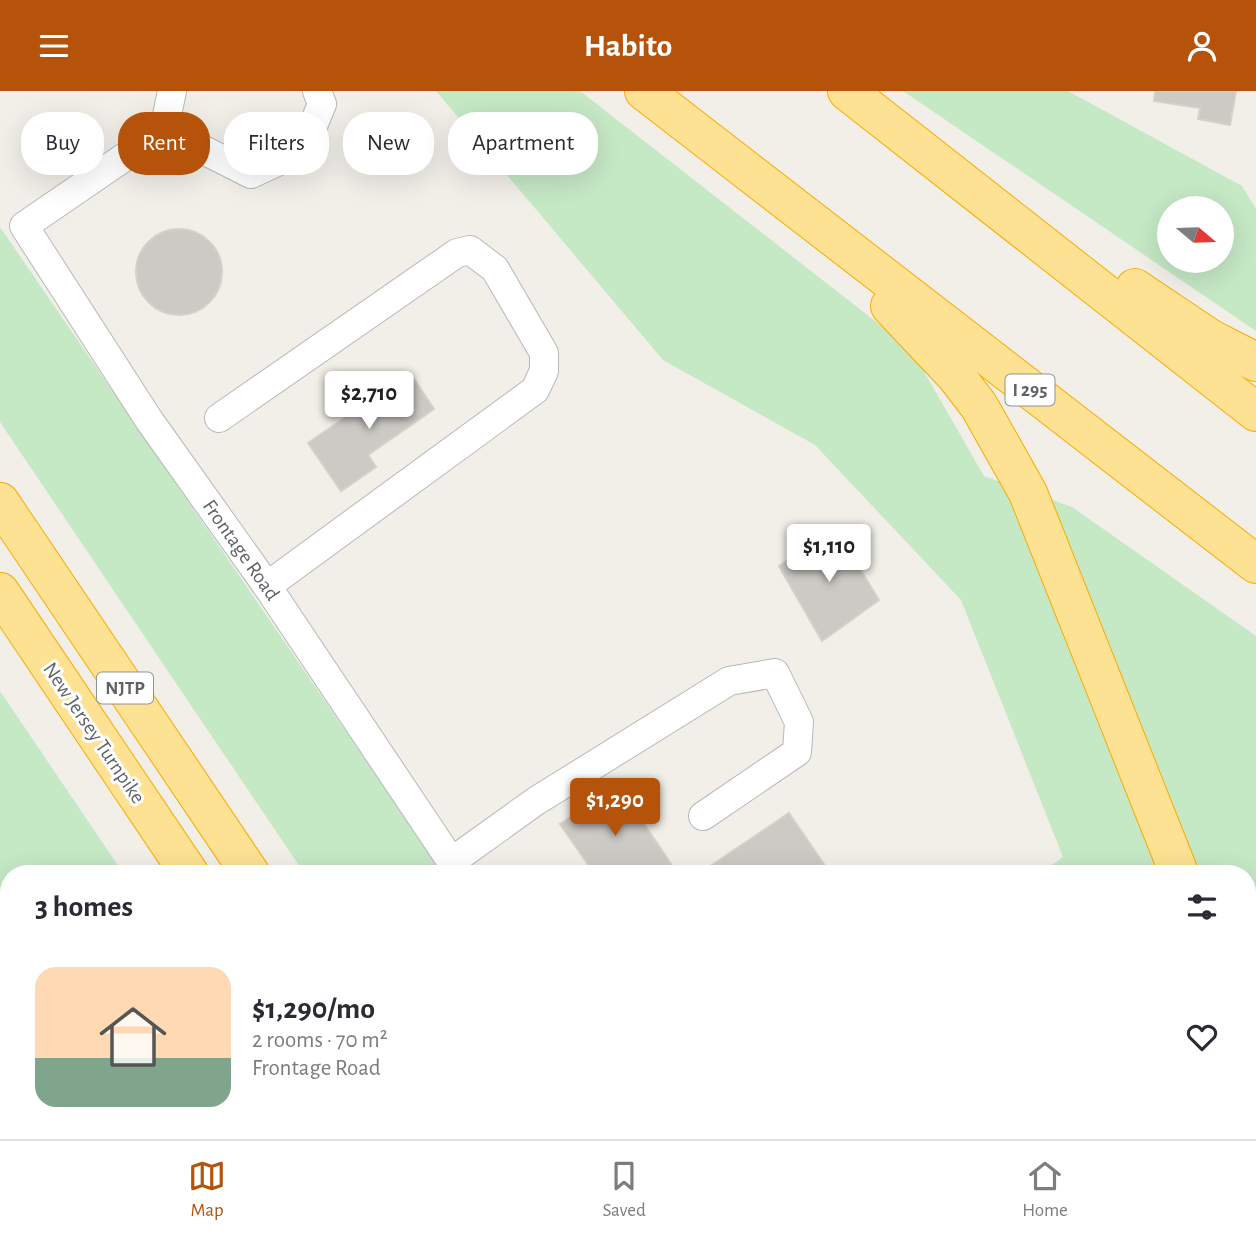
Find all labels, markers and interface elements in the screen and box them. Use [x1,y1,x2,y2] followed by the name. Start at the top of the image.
[35,27,73,65] icon: menu
[1183,27,1221,65] icon: person
[584,30,672,62] text: Habito
[21,112,104,175] chip: Buy
[118,112,210,175] chip: Rent
[224,112,329,175] chip: Filters
[343,112,434,175] chip: New
[448,112,598,175] chip: Apartment
[1157,196,1234,273] north arrow
[1157,196,1234,273] map controls
[312,371,426,431] pin: $2,710
[1006,375,1054,405] road number: I 295
[341,382,397,405] text: $2,710
[199,496,283,604] street label: Frontage Road
[772,525,886,584] pin: $1,110
[803,535,855,558] text: $1,110
[39,659,149,807] street label: New Jersey Turnpike
[97,673,153,703] road number: NJTP
[558,779,672,838] pin: $1,290
[586,789,644,812] text: $1,290
[1183,888,1221,926] icon: filters
[35,892,133,922] text: 3 homes
[252,994,375,1024] text: $1,290/mo
[91,995,175,1079] icon: home
[1183,1018,1221,1056] icon: heart
[252,1029,388,1052] text: 2 rooms · 70 m²
[252,1057,381,1080] text: Frontage Road
[188,1157,226,1222] tab: Map
[602,1157,646,1222] tab: Saved
[1022,1157,1068,1222] tab: Home

